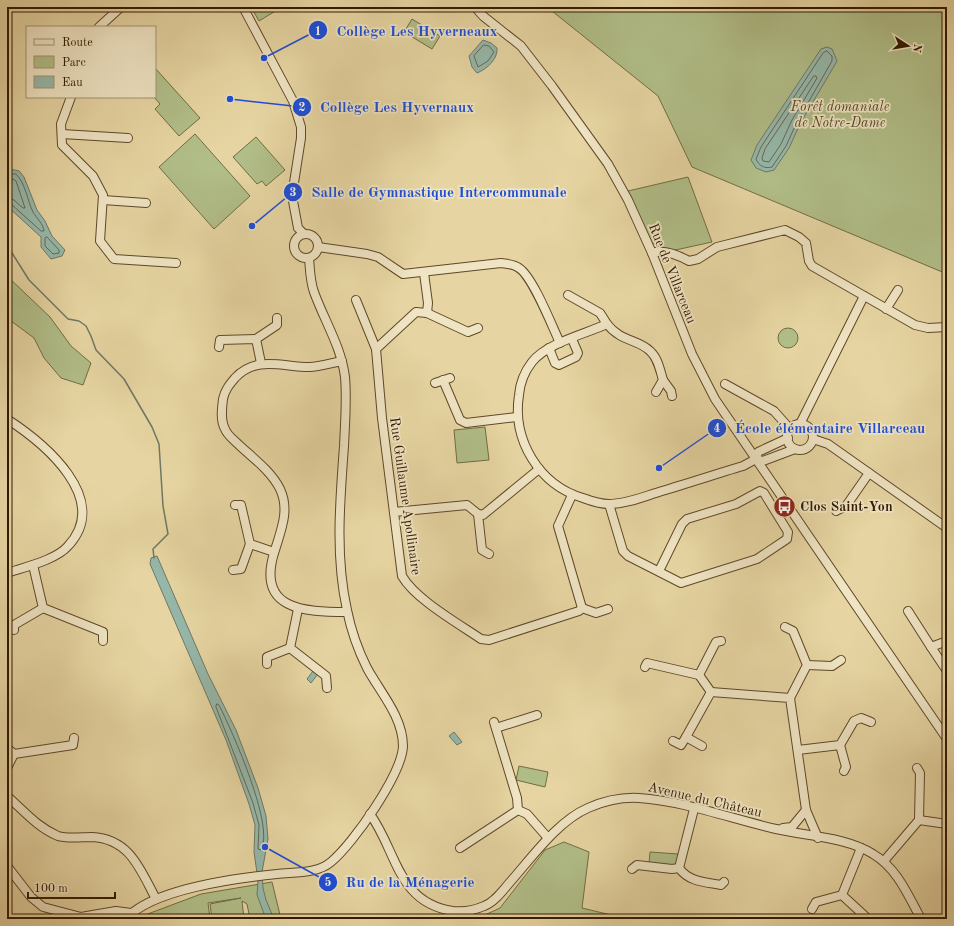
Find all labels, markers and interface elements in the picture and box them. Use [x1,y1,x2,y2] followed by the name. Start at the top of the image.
[308,17,505,44] callout: Collège Les Hyverneaux
[336,25,498,40] text: Collège Les Hyverneaux
[26,26,156,98] legend
[315,26,321,38] text: 1
[888,26,928,66] north arrow
[62,37,93,49] text: Route
[910,43,923,54] text: N
[62,57,86,69] text: Parc
[62,77,83,89] text: Eau
[292,94,482,121] callout: Collège Les Hyvernaux
[790,100,890,130] park label: Forêt domaniale de Notre-Dame
[320,101,474,116] text: Collège Les Hyvernaux
[299,102,306,114] text: 2
[283,178,575,205] callout: Salle de Gymnastique Intercommunale
[311,186,567,201] text: Salle de Gymnastique Intercommunale
[290,187,297,199] text: 3
[646,221,699,326] street label: Rue de Villarceau
[707,415,934,442] callout: École élémentaire Villarceau
[387,416,423,576] street label: Rue Guillaume Apollinaire
[735,419,925,437] text: École élémentaire Villarceau
[714,423,721,435] text: 4
[771,493,797,519] bus stop icon: Clos Saint-Yon
[800,500,893,514] place label: Clos Saint-Yon
[646,780,764,820] street label: Avenue du Château
[318,869,483,896] callout: Ru de la Ménagerie
[28,874,115,900] scale bar
[325,876,332,889] text: 5
[345,876,475,891] text: Ru de la Ménagerie
[34,883,68,895] text: 100 m

